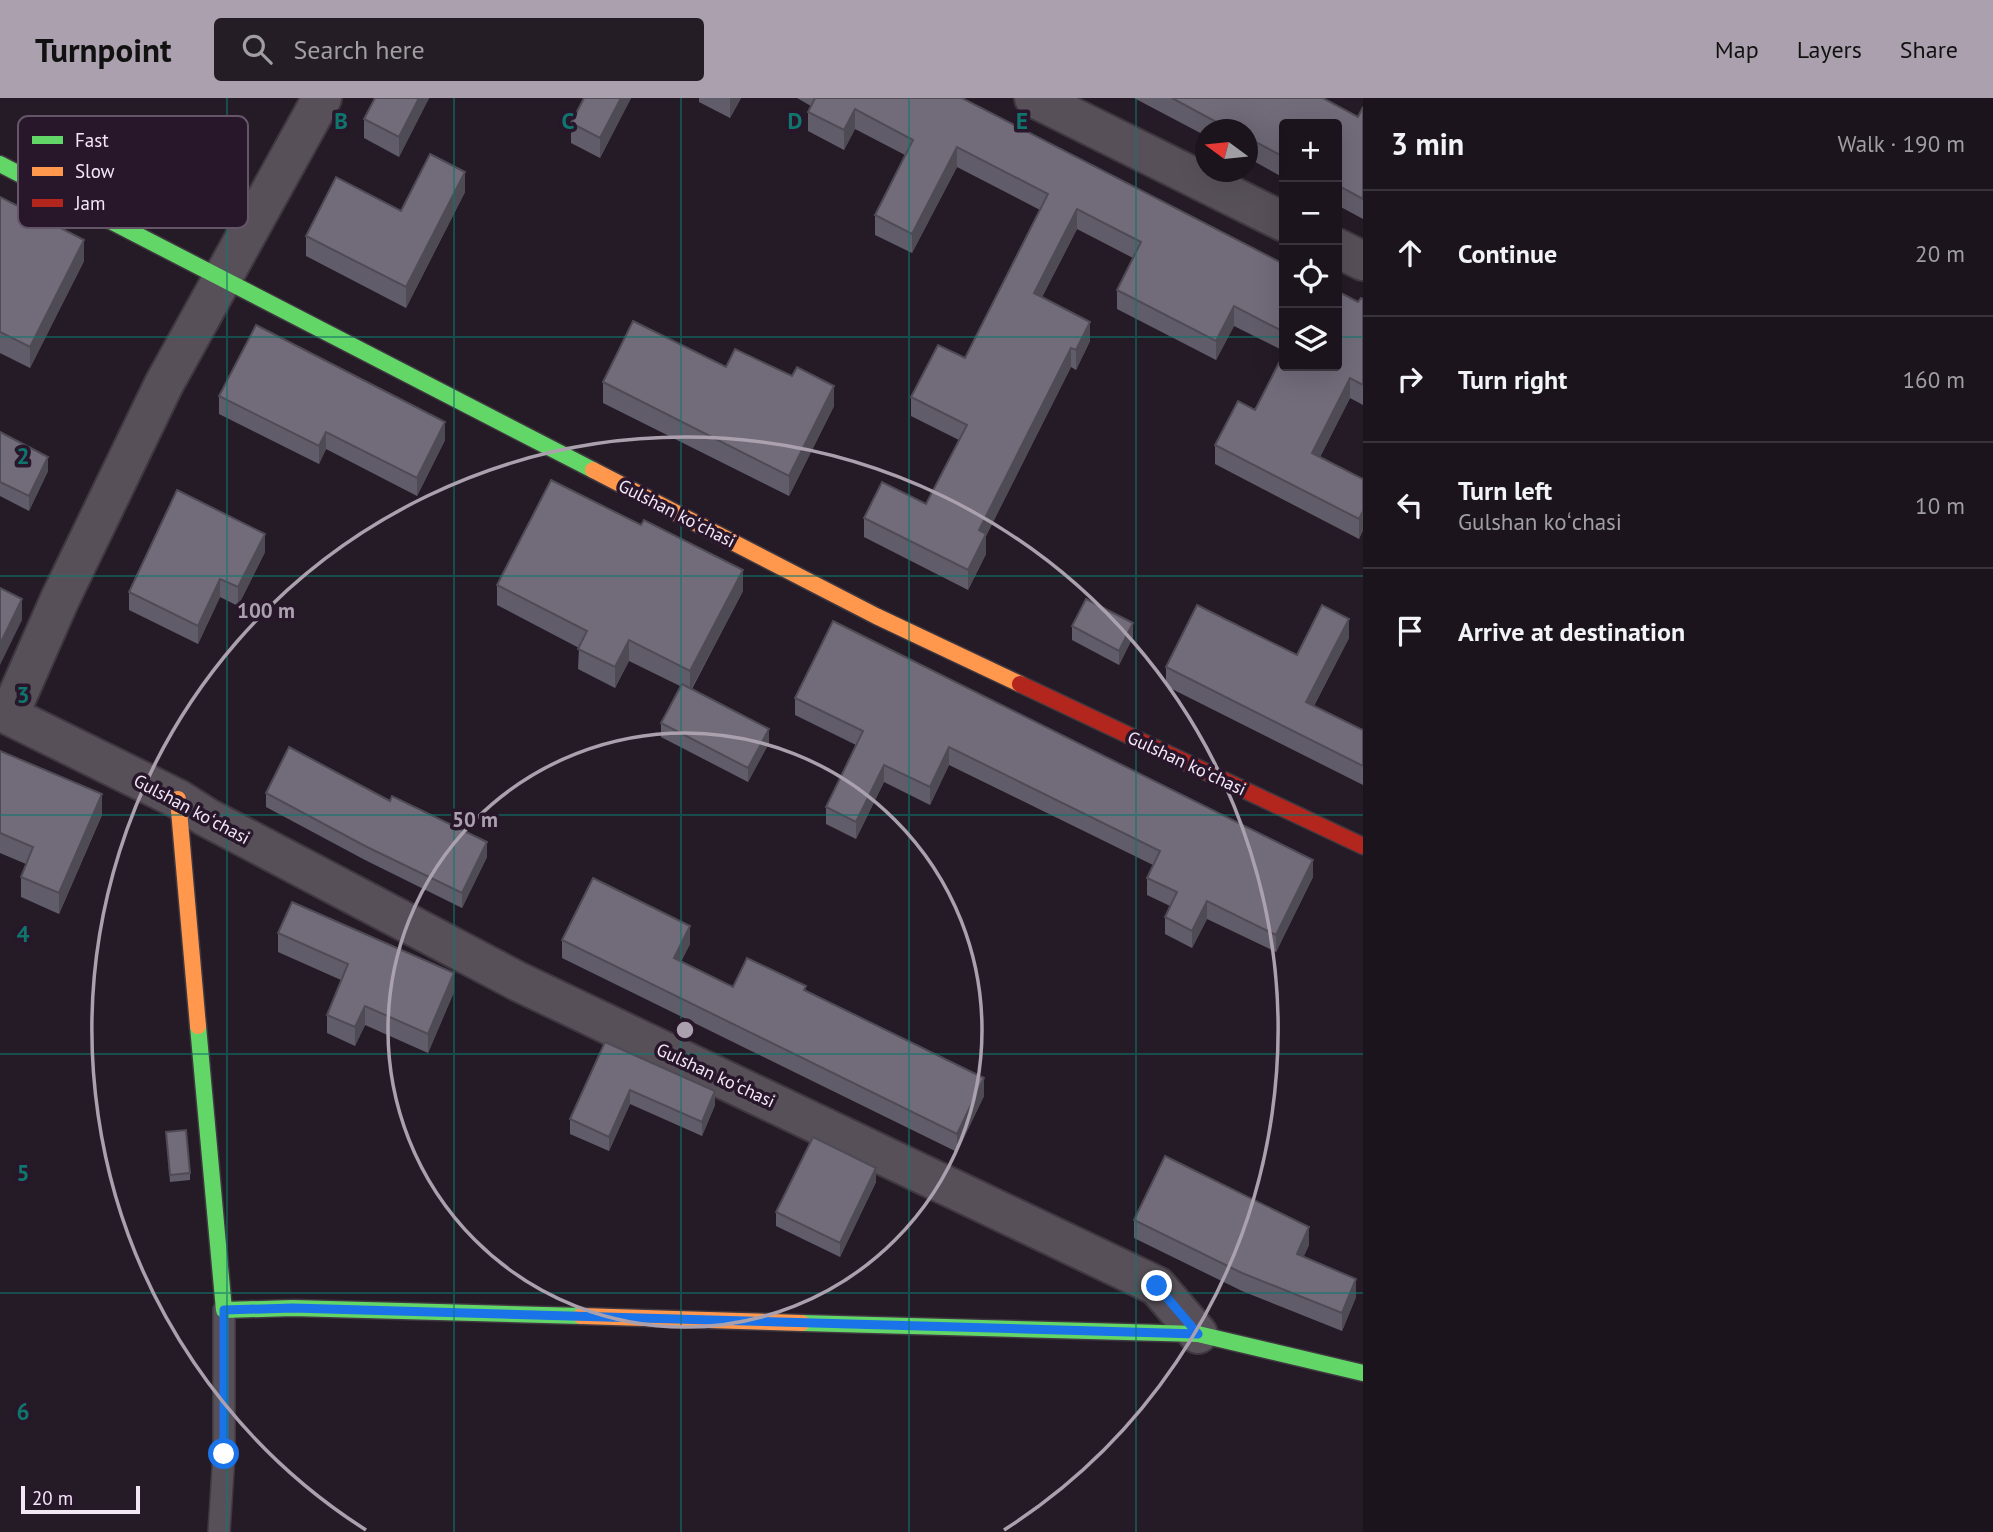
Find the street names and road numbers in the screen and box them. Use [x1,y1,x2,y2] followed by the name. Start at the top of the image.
[615,474,739,552] street label: Gulshan koʻchasi
[1124,725,1250,801] street label: Gulshan koʻchasi
[130,769,254,849] street label: Gulshan koʻchasi
[653,1037,779,1113] street label: Gulshan koʻchasi

